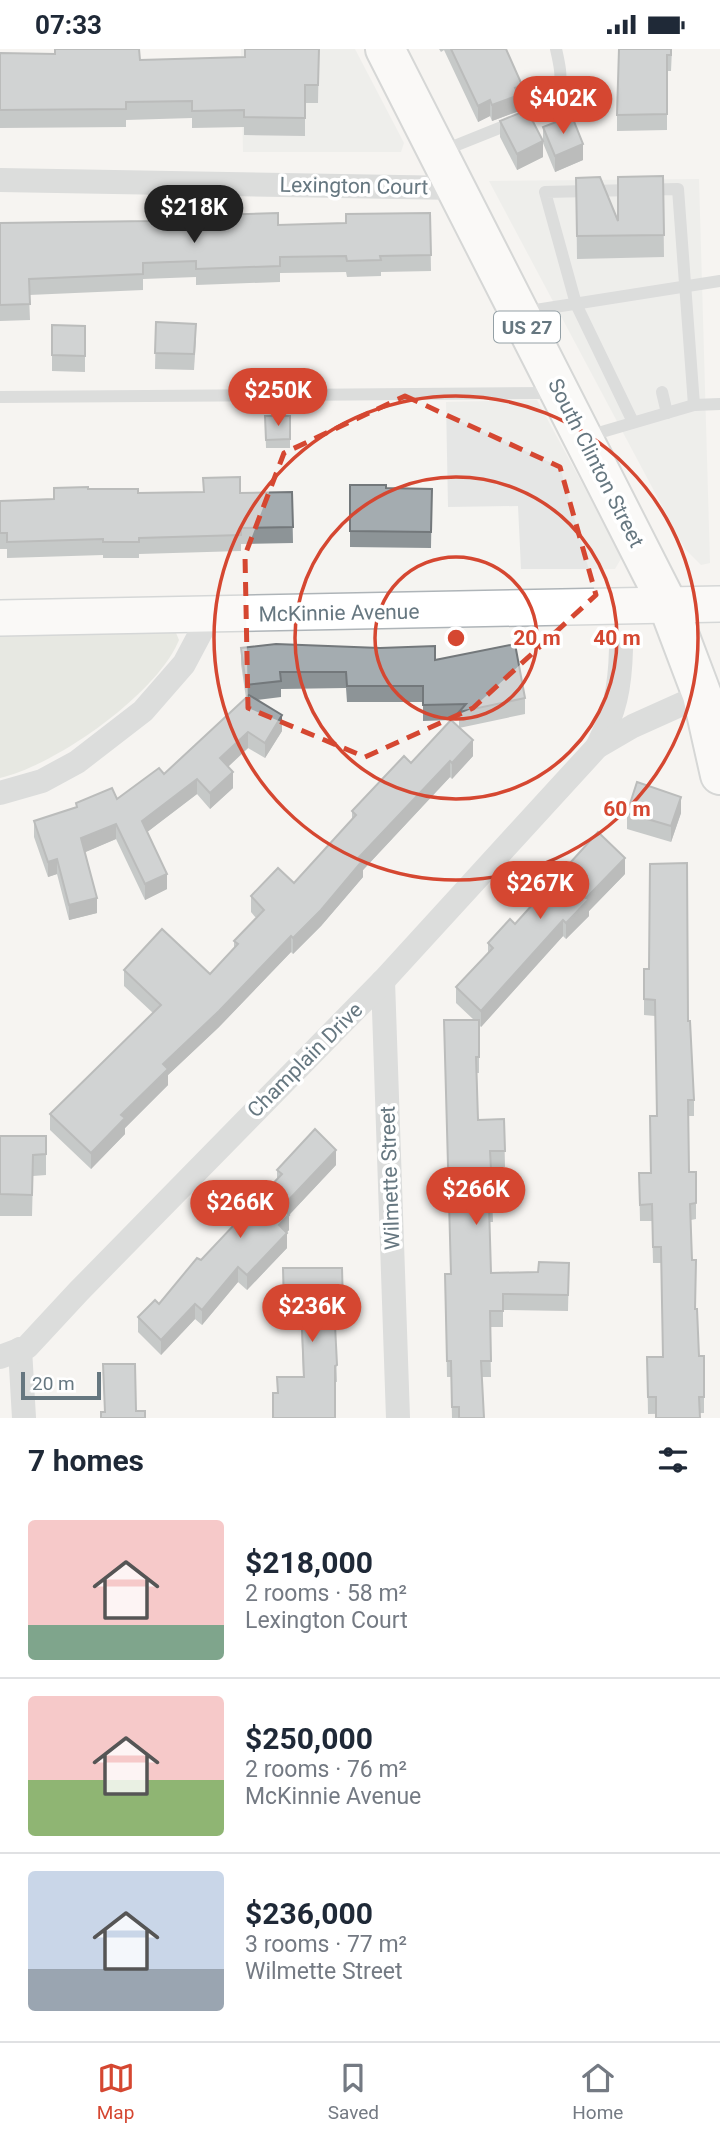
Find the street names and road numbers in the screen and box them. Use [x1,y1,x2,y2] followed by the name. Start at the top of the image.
[280,173,429,199] street label: Lexington Court
[494,311,560,343] road number: US 27
[543,375,649,551] street label: South Clinton Street
[258,600,420,626] street label: McKinnie Avenue
[243,998,367,1122] street label: Champlain Drive
[375,1106,405,1250] street label: Wilmette Street

